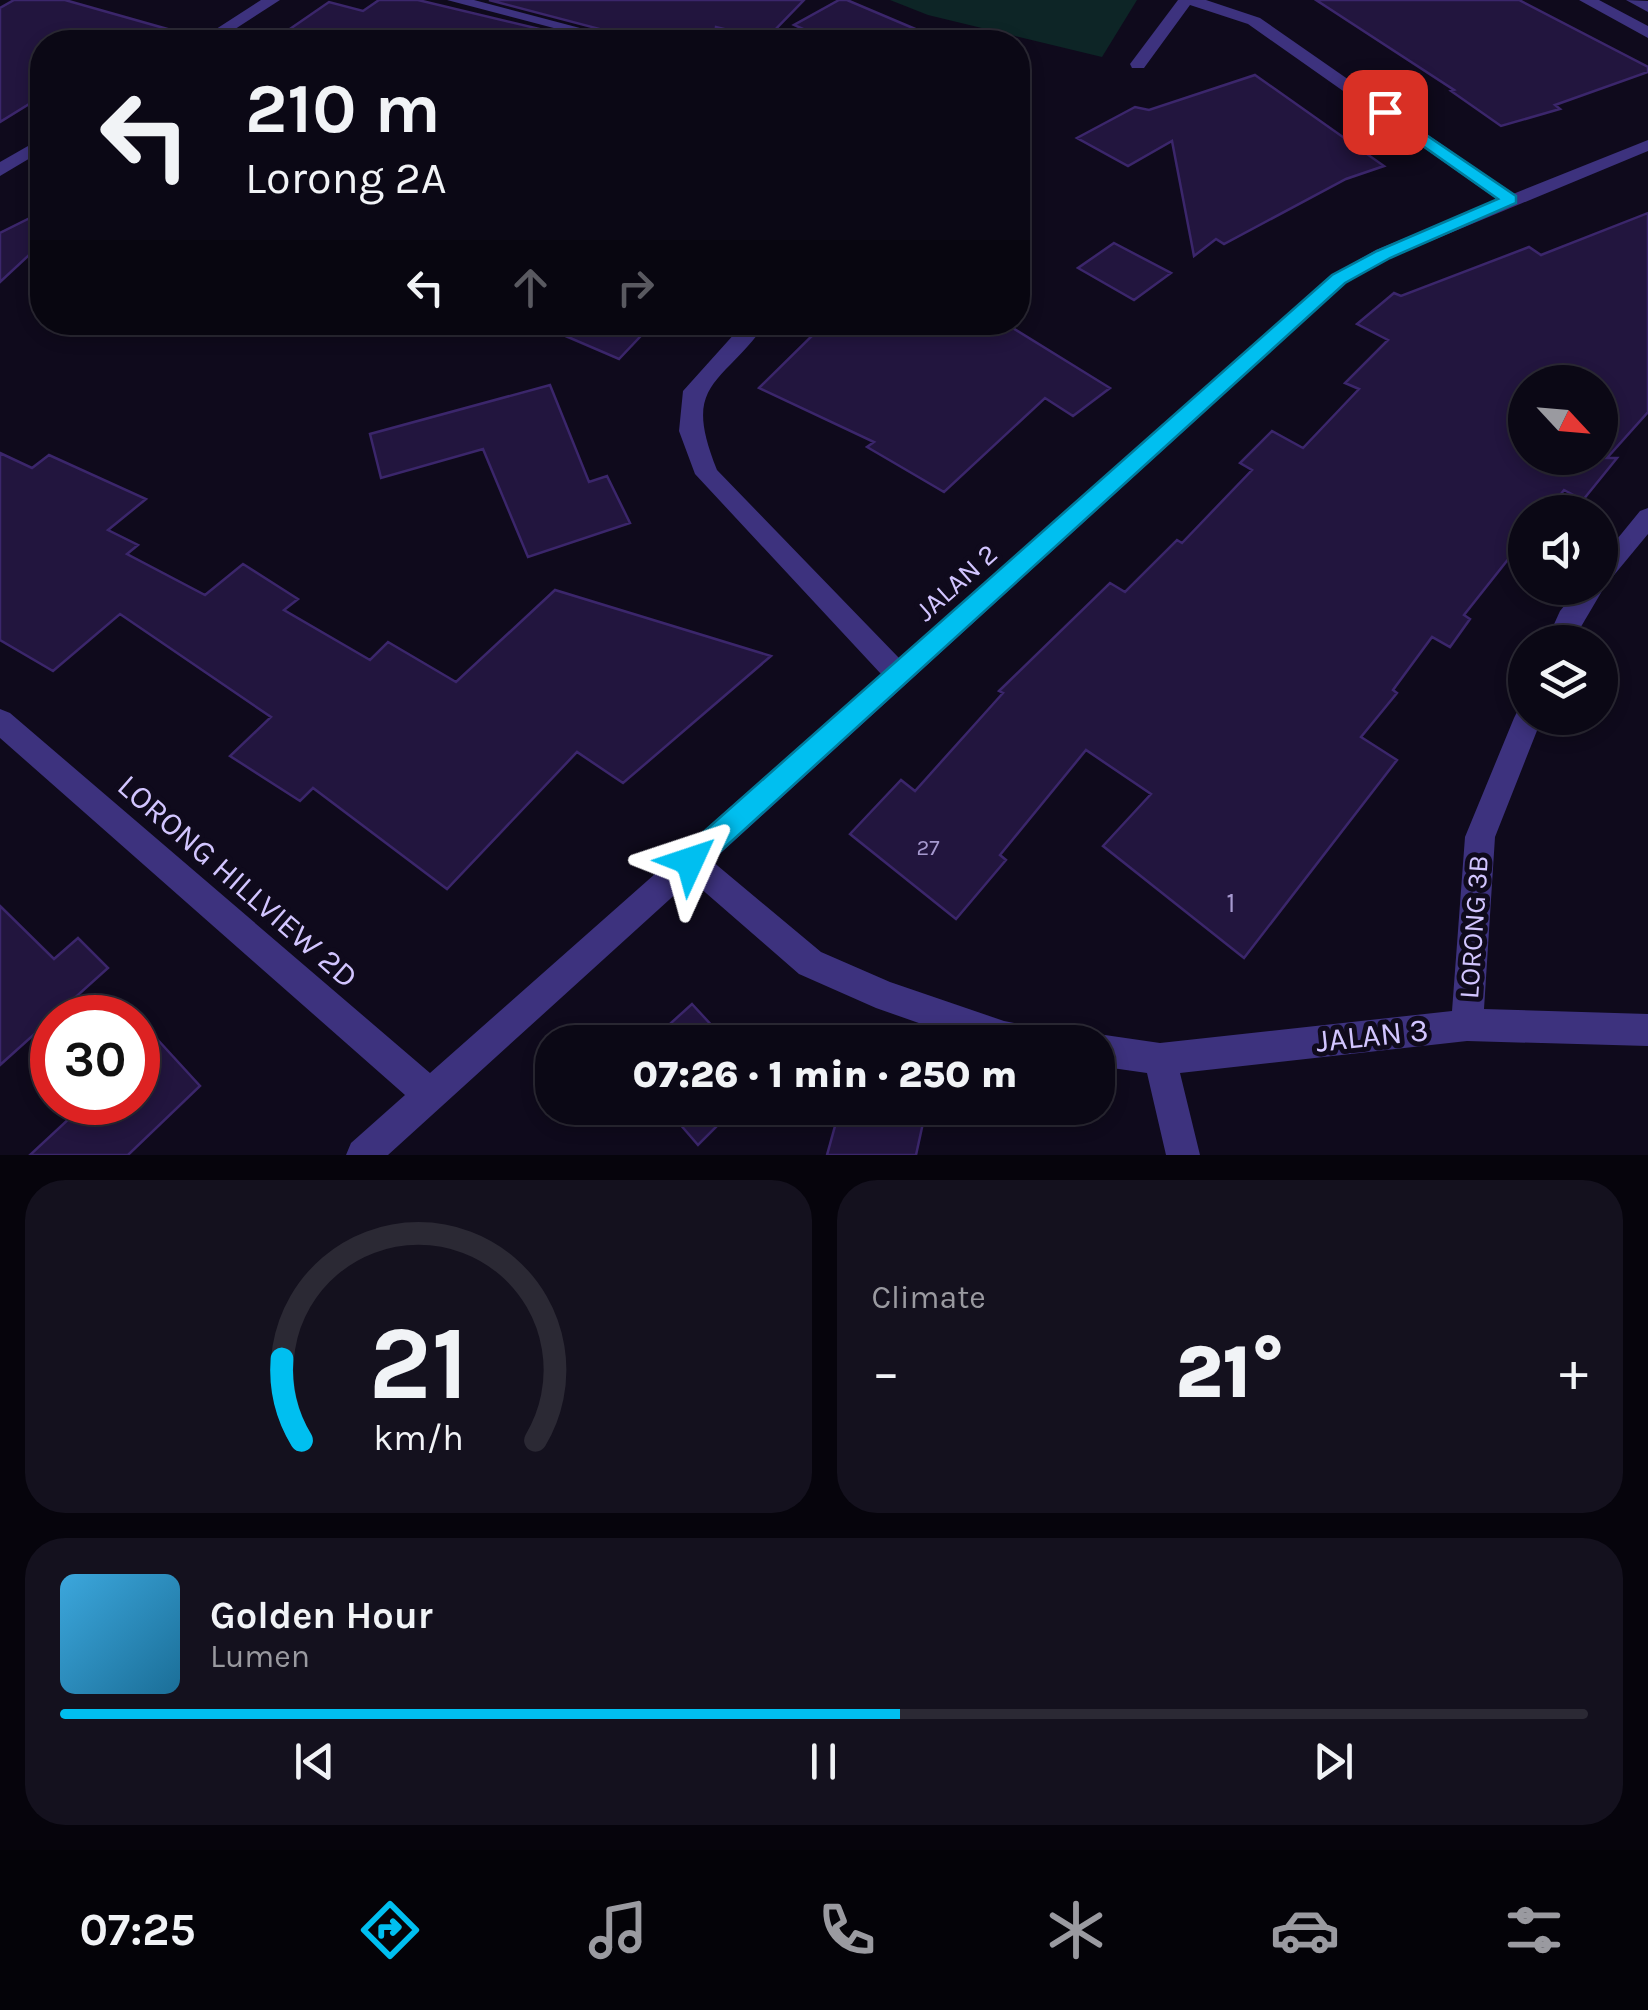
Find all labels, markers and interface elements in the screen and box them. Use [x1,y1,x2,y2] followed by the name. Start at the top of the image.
[245,68,441,150] text: 210 m
[80,70,210,200] icon: left
[1343,70,1428,155] pin
[1358,85,1413,140] icon: arrive
[245,152,447,204] text: Lorong 2A
[398,260,453,315] icon: left
[503,260,558,315] icon: ahead
[608,260,663,315] icon: right
[1508,365,1618,475] north arrow
[1508,365,1618,735] map controls
[1508,495,1618,605] button: sound
[909,537,1004,628] street label: JALAN 2
[1508,625,1618,735] button: layers
[110,767,365,996] street label: LORONG HILLVIEW 2D
[638,809,742,913] position arrow
[916,835,940,861] house number: 27
[1452,854,1495,1000] street label: LORONG 3B
[1226,886,1236,919] house number: 1
[30,995,160,1125] speed limit sign: 30
[1314,1011,1430,1060] street label: JALAN 3
[633,1052,1017,1097] text: 07:26 · 1 min · 250 m
[872,1279,986,1316] text: Climate
[368,1303,468,1424] text: 21
[1175,1328,1284,1416] text: 21°
[872,1340,900,1404] text: −
[1559,1340,1588,1404] text: +
[373,1417,464,1459] text: km/h
[210,1593,433,1638] text: Golden Hour
[210,1638,310,1675] text: Lumen
[287,1734,342,1789] icon: previous
[796,1734,851,1789] icon: pause
[1306,1734,1361,1789] icon: next
[355,1895,425,1965] icon: directions
[583,1895,653,1965] icon: music
[812,1895,882,1965] icon: phone
[1041,1895,1111,1965] icon: climate
[1270,1895,1340,1965] icon: car
[1499,1895,1569,1965] icon: filters
[79,1904,196,1956] text: 07:25

